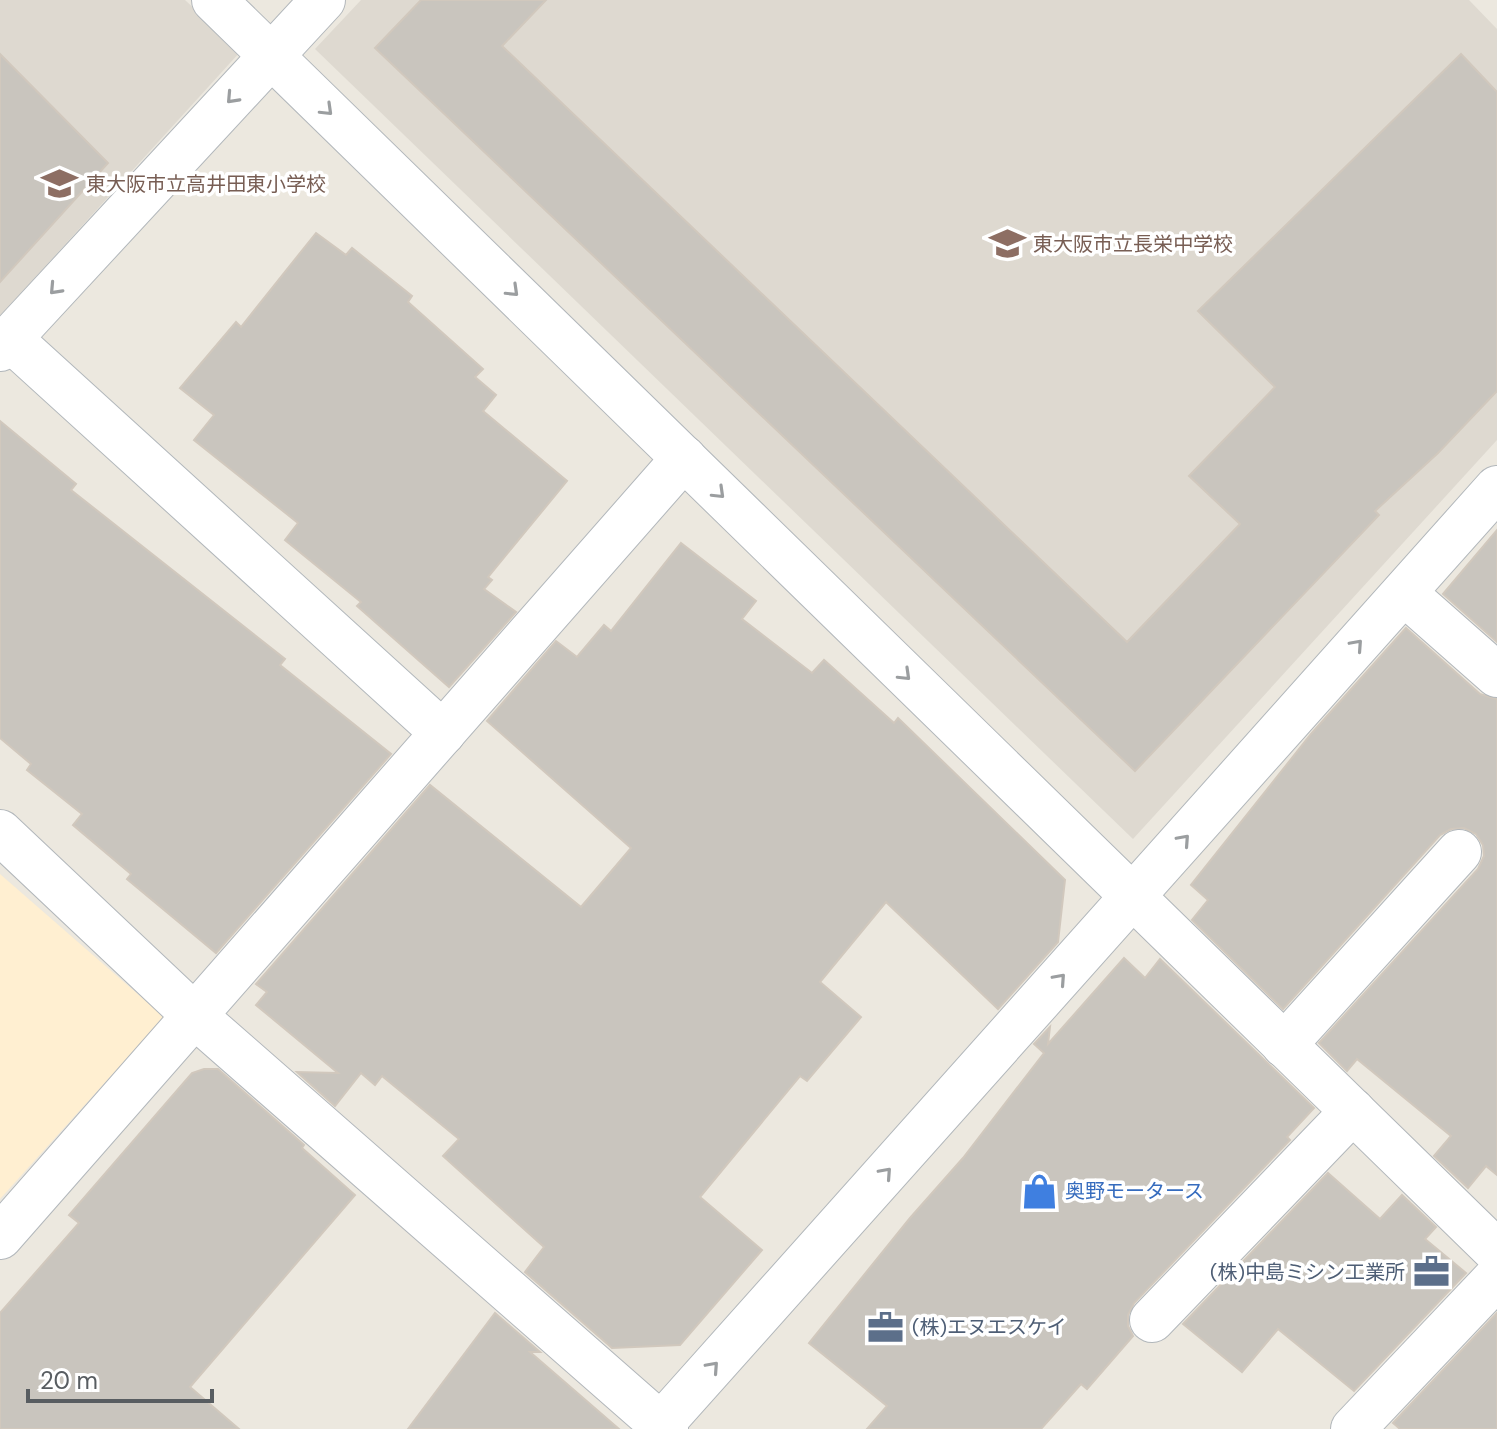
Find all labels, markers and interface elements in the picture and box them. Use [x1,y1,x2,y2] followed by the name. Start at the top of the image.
[227,89,241,104] one-way arrow
[318,101,332,115] one-way arrow
[41,165,79,203] school or university icon: 東大阪市立高井田東小学校
[86,171,326,197] place label: 東大阪市立高井田東小学校
[988,225,1026,263] school or university icon: 東大阪市立長栄中学校
[1033,231,1233,257] place label: 東大阪市立長栄中学校
[51,280,65,295] one-way arrow
[504,282,518,297] one-way arrow
[710,484,724,498] one-way arrow
[1347,640,1362,655] one-way arrow
[896,666,910,680] one-way arrow
[1175,834,1189,849] one-way arrow
[1050,974,1064,989] one-way arrow
[877,1167,891,1182] one-way arrow
[1020,1172,1058,1210] shop icon: 奥野モータース
[1065,1178,1204,1204] place label: 奥野モータース
[1412,1253,1450,1291] office icon: (株)中島ミシン工業所
[1210,1259,1405,1285] place label: (株)中島ミシン工業所
[867,1308,905,1346] office icon: (株)エヌエスケイ
[912,1314,1067,1340] place label: (株)エヌエスケイ
[28,1353,212,1403] scale bar
[703,1361,717,1376] one-way arrow
[40,1365,98,1396] text: 20 m

